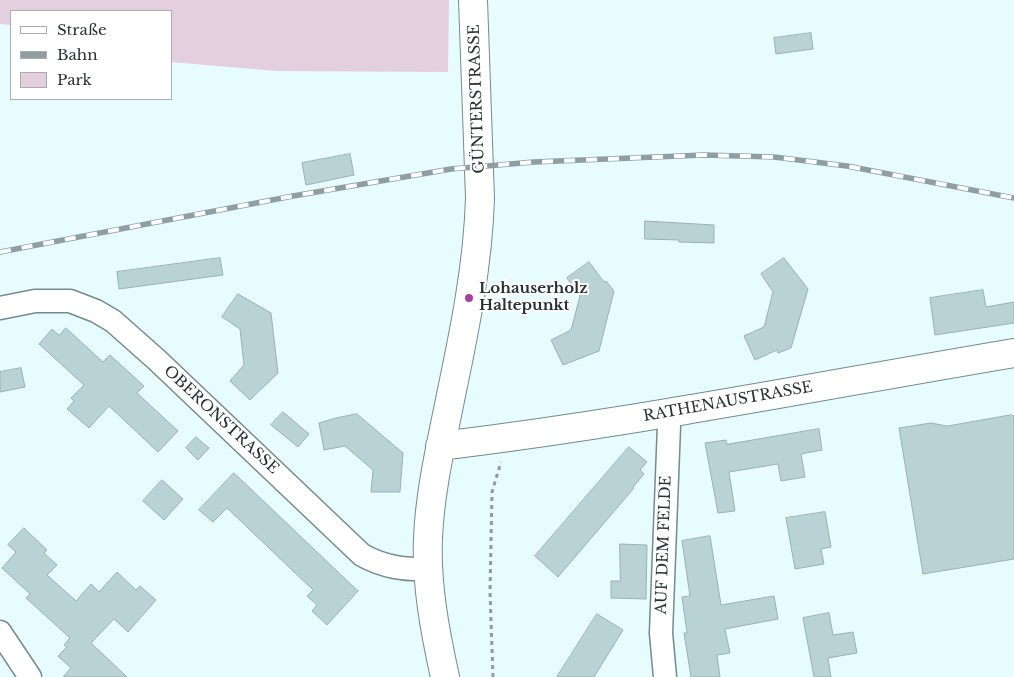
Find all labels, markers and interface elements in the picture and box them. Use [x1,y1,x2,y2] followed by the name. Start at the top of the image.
[10,10,172,100] legend
[57,20,107,39] text: Straße
[465,24,489,174] street label: GÜNTERSTRASSE
[57,45,97,64] text: Bahn
[57,70,92,89] text: Park
[479,280,588,315] place label: Lohauserholz Haltepunkt
[463,292,475,304] marker: Lohauserholz Haltepunkt
[160,362,282,478] street label: OBERONSTRASSE
[642,378,814,426] street label: RATHENAUSTRASSE
[653,475,675,615] street label: AUF DEM FELDE

